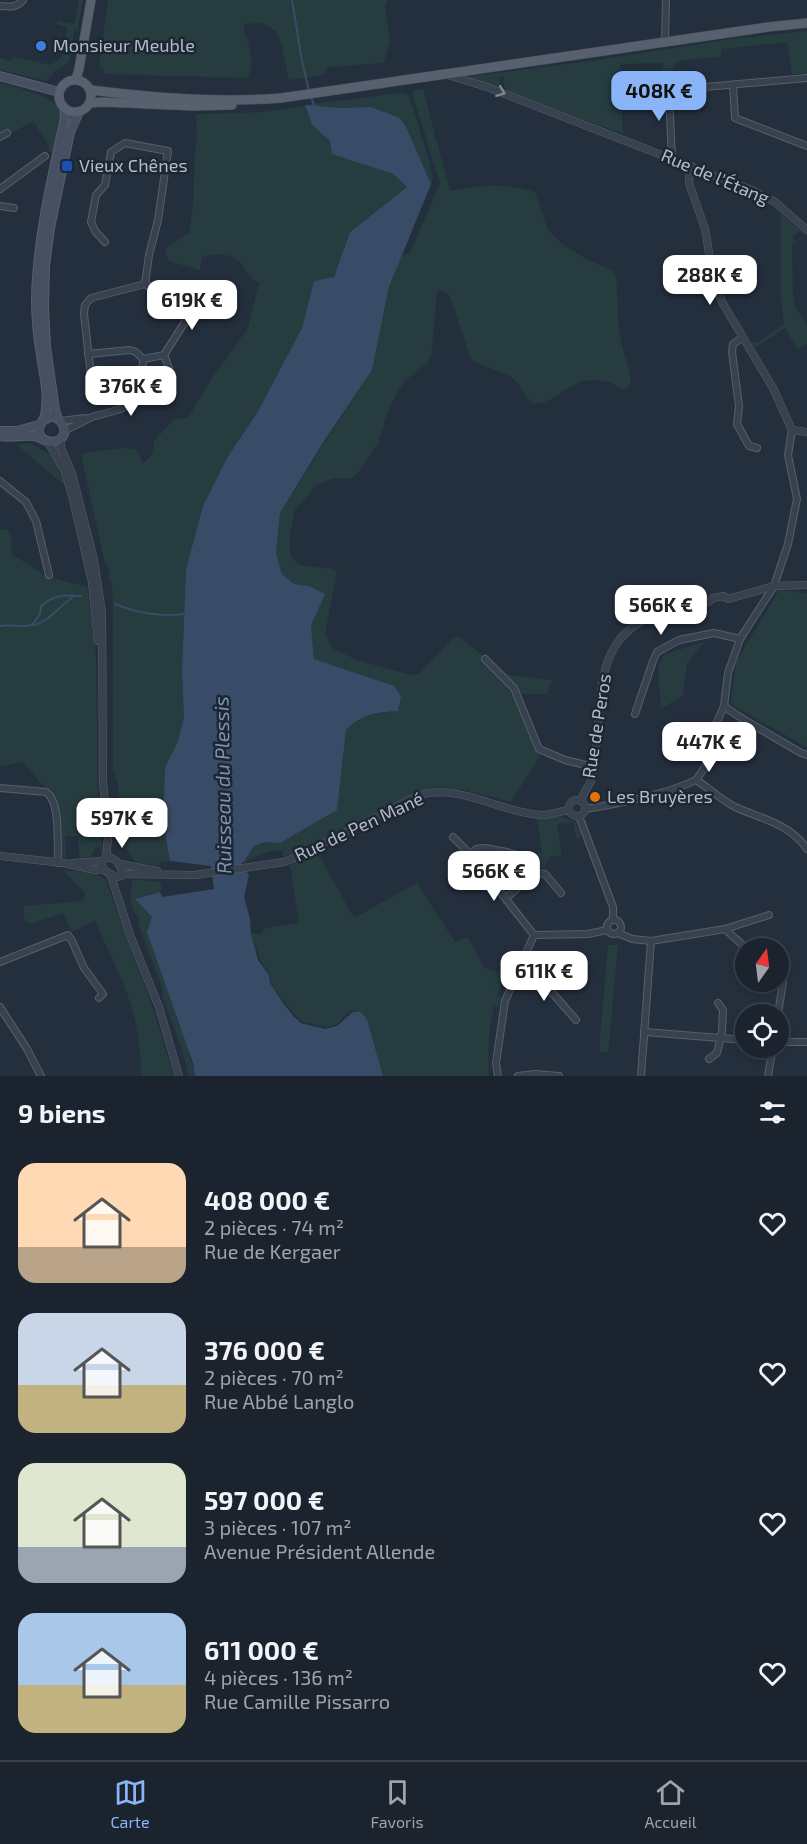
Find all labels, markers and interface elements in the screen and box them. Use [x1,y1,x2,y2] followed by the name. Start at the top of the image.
[53,34,195,56] place label: Monsieur Meuble
[34,39,48,53] marker: Monsieur Meuble
[610,71,708,122] pin: 408K €
[625,78,693,102] text: 408K €
[495,85,506,97] one-way arrow
[658,143,773,209] street label: Rue de l'Étang
[79,154,188,176] place label: Vieux Chênes
[60,159,74,173] marker: Vieux Chênes
[661,255,759,306] pin: 288K €
[677,262,743,286] text: 288K €
[143,280,241,331] pin: 619K €
[161,287,223,311] text: 619K €
[82,366,180,417] pin: 376K €
[99,373,163,397] text: 376K €
[612,585,710,636] pin: 566K €
[629,592,693,616] text: 566K €
[577,672,615,780] street label: Rue de Peros
[208,696,236,874] water label: Ruisseau du Plessis
[660,722,758,773] pin: 447K €
[676,729,742,753] text: 447K €
[607,785,713,807] place label: Les Bruyères
[291,787,426,866] street label: Rue de Pen Mané
[588,790,602,804] marker: Les Bruyères
[73,798,171,849] pin: 597K €
[90,805,154,829] text: 597K €
[445,851,543,902] pin: 566K €
[462,858,526,882] text: 566K €
[735,938,789,992] north arrow
[735,938,789,1058] map controls
[495,951,593,1002] pin: 611K €
[515,958,573,982] text: 611K €
[735,1004,789,1058] button: locate
[756,1096,789,1129] icon: filters
[18,1097,106,1128] text: 9 biens
[204,1184,330,1215] text: 408 000 €
[66,1187,138,1259] icon: home
[756,1207,789,1240] icon: heart
[204,1215,344,1239] text: 2 pièces · 74 m²
[204,1239,341,1263] text: Rue de Kergaer
[204,1334,325,1365] text: 376 000 €
[66,1337,138,1409] icon: home
[756,1357,789,1390] icon: heart
[204,1365,344,1389] text: 2 pièces · 70 m²
[204,1389,354,1413] text: Rue Abbé Langlo
[204,1484,325,1515] text: 597 000 €
[66,1487,138,1559] icon: home
[756,1507,789,1540] icon: heart
[204,1515,352,1539] text: 3 pièces · 107 m²
[204,1539,435,1563] text: Avenue Président Allende
[204,1634,319,1665] text: 611 000 €
[66,1637,138,1709] icon: home
[756,1657,789,1690] icon: heart
[204,1665,353,1689] text: 4 pièces · 136 m²
[204,1689,390,1713] text: Rue Camille Pissarro
[111,1776,150,1831] tab: Carte
[371,1776,424,1831] tab: Favoris
[645,1776,696,1831] tab: Accueil

